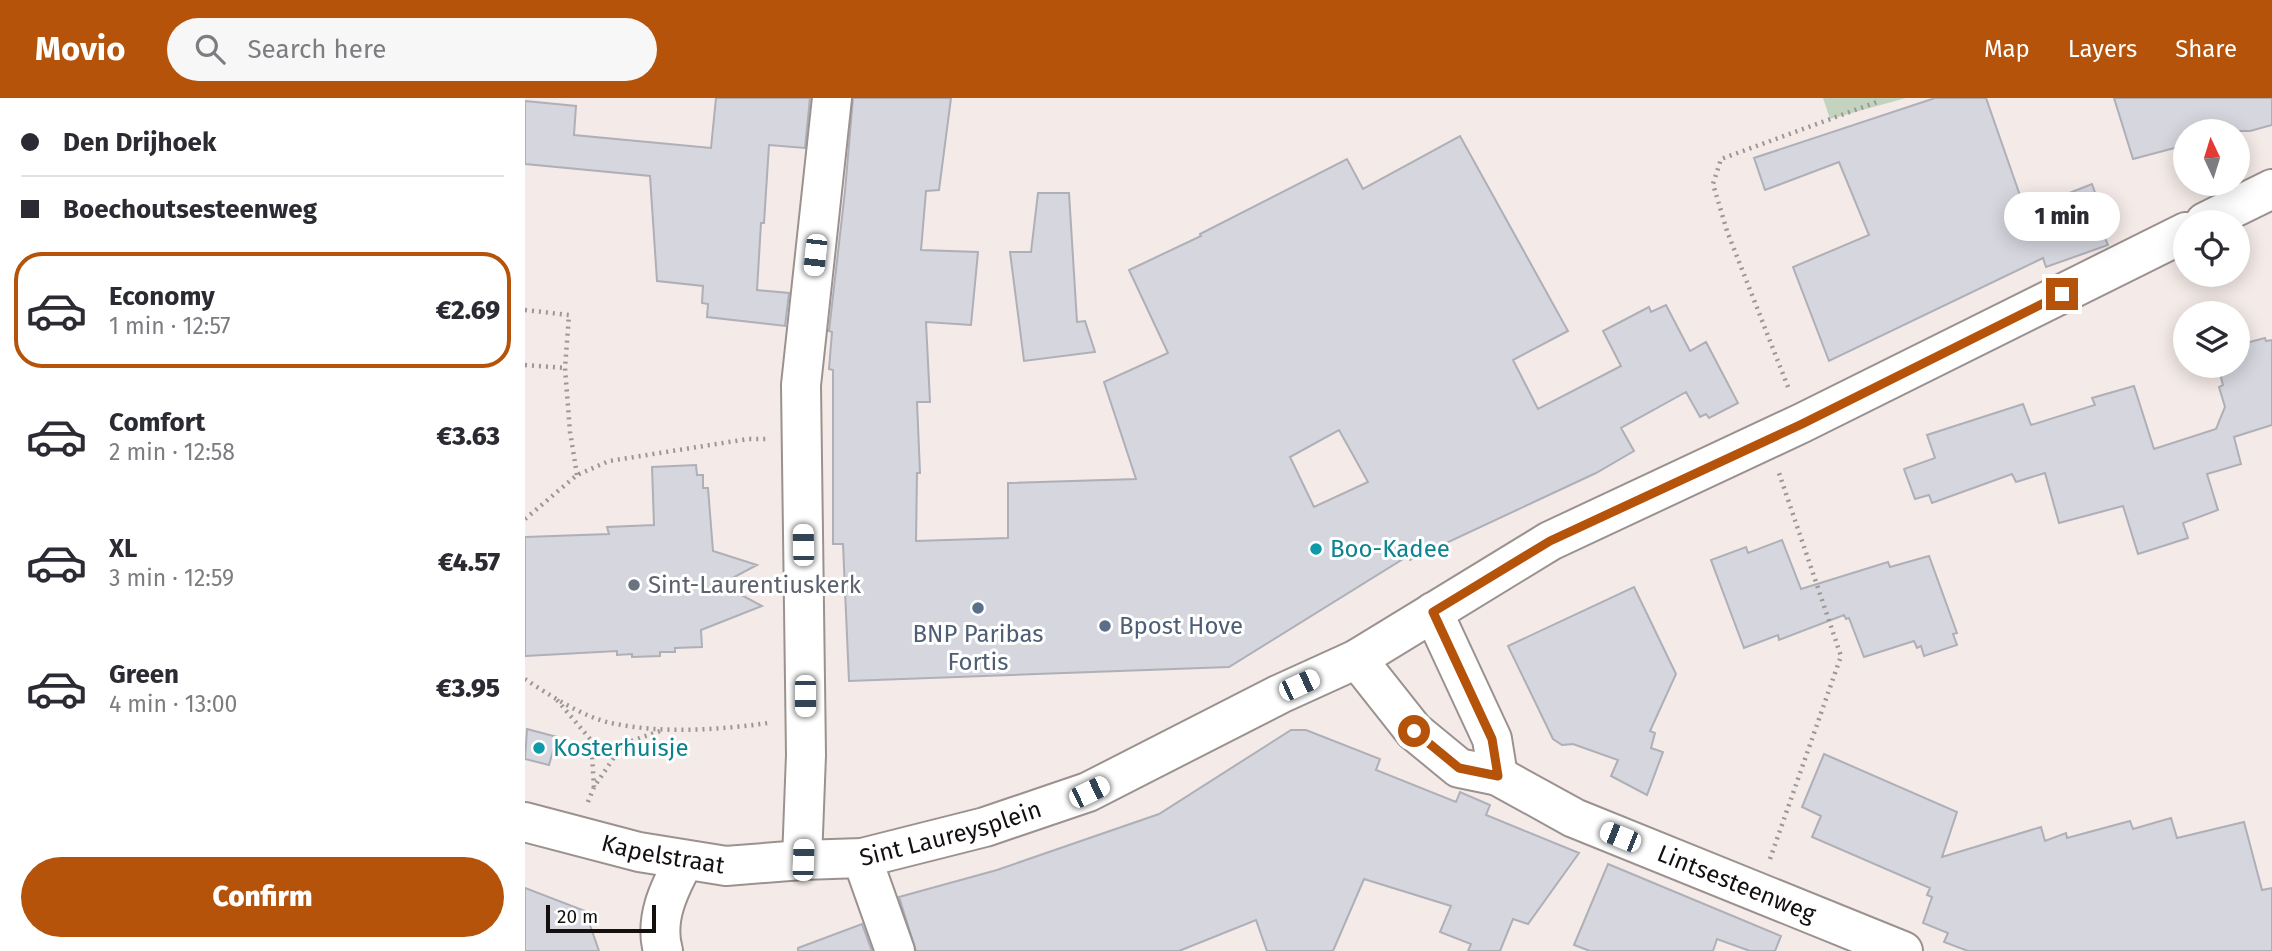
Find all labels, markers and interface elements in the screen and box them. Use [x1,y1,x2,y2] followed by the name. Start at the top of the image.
[167,18,657,81] search box
[35,29,125,69] text: Movio
[191,30,229,68] icon: search
[247,34,386,65] text: Search here
[1984,35,2030,63] text: Map
[2068,35,2137,63] text: Layers
[2175,35,2237,63] text: Share
[2173,119,2251,196] north arrow
[2173,119,2250,378] map controls
[63,127,216,158] text: Den Drijhoek
[2004,192,2120,242] callout: 1 min
[63,194,317,225] text: Boechoutsesteenweg
[2034,202,2090,230] text: 1 min
[2173,210,2250,287] button: locate
[803,233,828,277] car
[2046,278,2078,310] route end
[25,279,88,342] icon: car
[109,281,215,312] text: Economy
[436,295,500,326] text: €2.69
[2173,301,2250,378] button: layers
[109,312,231,340] text: 1 min · 12:57
[25,405,88,468] icon: car
[109,407,205,438] text: Comfort
[437,421,500,452] text: €3.63
[109,438,235,466] text: 2 min · 12:58
[793,524,814,566] car
[25,531,88,594] icon: car
[109,533,137,564] text: XL
[1330,535,1450,563] place label: Boo-Kadee
[1308,541,1324,557] marker: Boo-Kadee
[438,547,500,578] text: €4.57
[109,564,234,592] text: 3 min · 12:59
[648,571,862,599] place label: Sint-Laurentiuskerk
[626,577,642,593] marker: Sint-Laurentiuskerk
[970,600,986,616] marker: BNP Paribas Fortis
[1119,612,1243,640] place label: Bpost Hove
[1097,618,1113,634] marker: Bpost Hove
[912,620,1044,676] place label: BNP Paribas Fortis
[25,657,88,720] icon: car
[109,659,179,690] text: Green
[1276,667,1323,703] car
[436,673,500,704] text: €3.95
[795,675,816,717] car
[109,690,237,718] text: 4 min · 13:00
[1398,715,1430,747] route start
[553,734,688,762] place label: Kosterhuisje
[531,740,547,756] marker: Kosterhuisje
[1066,773,1113,811] car
[857,795,1045,872] street label: Sint Laureysplein
[1597,819,1644,855] car
[599,829,727,880] street label: Kapelstraat
[792,839,815,881] car
[1653,839,1820,928] street label: Lintsesteenweg
[21,857,504,937] button: Confirm
[546,902,656,934] scale bar
[557,905,598,928] text: 20 m

